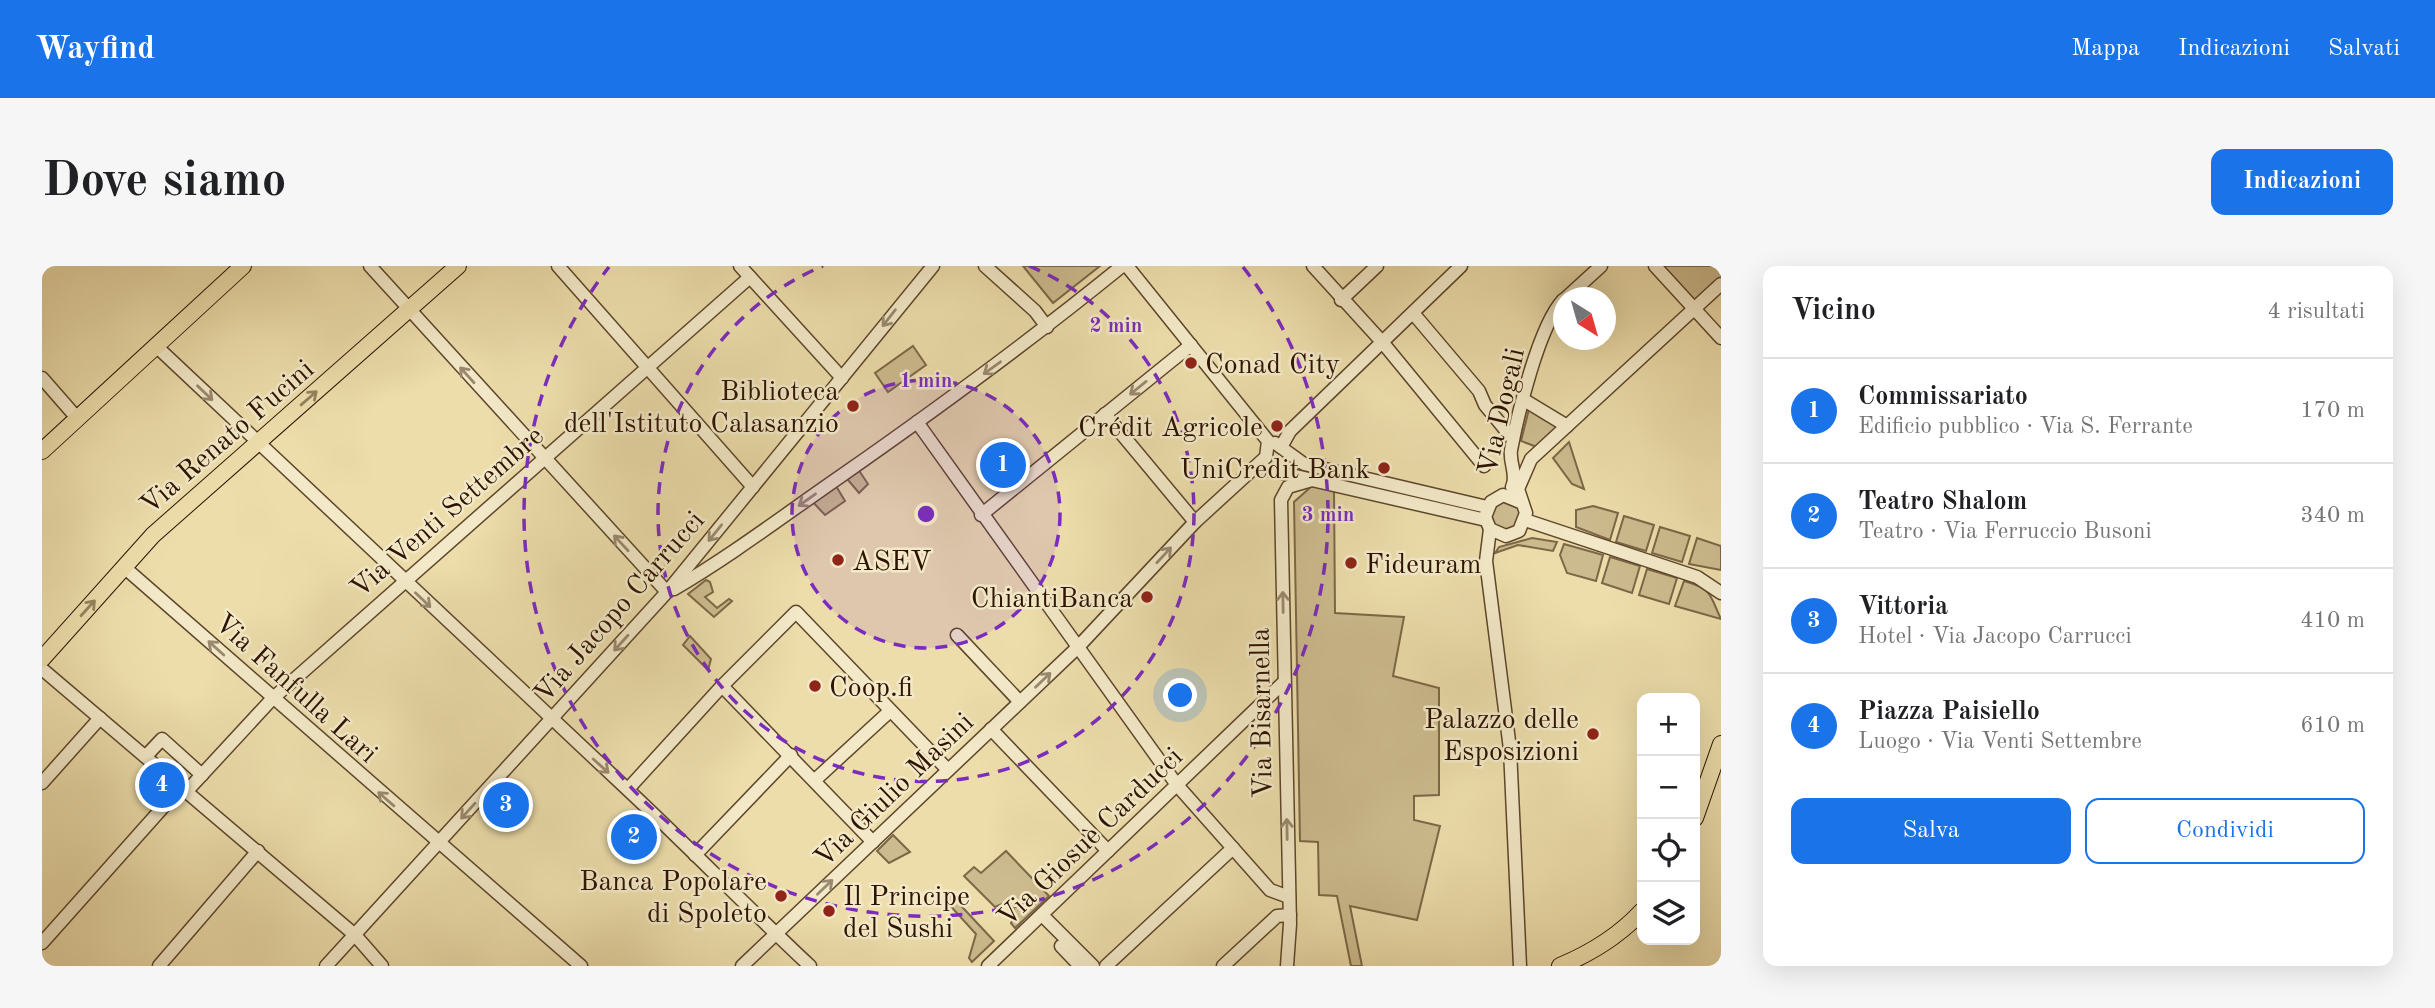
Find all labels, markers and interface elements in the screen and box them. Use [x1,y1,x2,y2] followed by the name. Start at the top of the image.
[35,33,155,66] text: Wayfind
[2071,37,2140,61] text: Mappa
[2178,37,2290,61] text: Indicazioni
[2328,37,2400,61] text: Salvati
[2211,149,2393,215] button: Indicazioni
[42,158,287,207] text: Dove siamo
[1553,287,1616,350] north arrow
[1791,296,1876,326] text: Vicino
[2267,300,2365,323] text: 4 risultati
[881,308,896,327] one-way arrow
[1090,316,1142,337] text: 2 min
[1475,345,1531,478] street label: Via Dogali
[1205,352,1340,380] place label: Conad City
[1183,355,1199,371] marker: Conad City
[136,356,320,521] street label: Via Renato Fucini
[983,361,1002,375] one-way arrow
[459,366,475,384] one-way arrow
[900,371,952,392] text: 1 min
[564,379,839,439] place label: Biblioteca dell'Istituto Calasanzio
[1129,380,1147,396] one-way arrow
[196,384,213,401] one-way arrow
[1858,384,2028,410] text: Commissariato
[300,389,317,406] one-way arrow
[845,398,861,414] marker: Biblioteca dell'Istituto Calasanzio
[1807,399,1821,422] text: 1
[2300,399,2365,422] text: 170 m
[1078,415,1263,443] place label: Crédit Agricole
[1858,415,2193,438] text: Edificio pubblico · Via S. Ferrante
[1269,418,1285,434] marker: Crédit Agricole
[346,422,550,604] street label: Via Venti Settembre
[980,439,1026,491] pin: 1
[1180,457,1370,485] place label: UniCredit Bank
[1376,460,1392,476] marker: UniCredit Bank
[1858,489,2027,515] text: Teatro Shalom
[798,493,817,507] one-way arrow
[914,502,938,526] centre of rings
[1807,504,1821,527] text: 2
[2300,504,2365,527] text: 340 m
[1302,505,1354,526] text: 3 min
[530,507,711,709] street label: Via Jacopo Carrucci
[1858,520,2152,543] text: Teatro · Via Ferruccio Busoni
[707,524,723,542] one-way arrow
[612,535,629,552] one-way arrow
[1155,547,1172,564] one-way arrow
[852,549,932,577] place label: ASEV
[830,552,846,568] marker: ASEV
[1365,552,1481,580] place label: Fideuram
[1343,555,1359,571] marker: Fideuram
[971,586,1133,614] place label: ChiantiBanca
[1139,589,1155,605] marker: ChiantiBanca
[1276,590,1289,613] one-way arrow
[415,591,432,608] one-way arrow
[1858,594,1948,620] text: Vittoria
[79,600,96,617] one-way arrow
[208,609,382,769] street label: Via Fanfulla Lari
[1807,609,1821,632] text: 3
[2300,609,2365,632] text: 410 m
[1858,625,2132,648] text: Hotel · Via Jacopo Carrucci
[1248,627,1278,799] street label: Via Bisarnella
[613,634,629,652] one-way arrow
[207,640,225,656] one-way arrow
[1034,671,1051,688] one-way arrow
[829,675,913,703] place label: Coop.fi
[807,678,823,694] marker: Coop.fi
[1163,678,1197,712] your location
[1637,693,1700,945] map controls
[1637,693,1700,756] button: +
[1858,699,2040,725] text: Piazza Paisiello
[1424,707,1579,767] place label: Palazzo delle Esposizioni
[810,709,980,874] street label: Via Giulio Masini
[1807,714,1821,737] text: 4
[2300,714,2365,737] text: 610 m
[1585,726,1601,742] marker: Palazzo delle Esposizioni
[1858,730,2142,753] text: Luogo · Via Venti Settembre
[993,743,1189,933] street label: Via Giosuè Carducci
[1637,756,1700,819] button: −
[592,758,610,774] one-way arrow
[139,759,185,811] pin: 4
[483,779,529,831] pin: 3
[377,791,395,807] one-way arrow
[1791,798,2071,864] button: Salva
[2085,798,2365,864] button: Condividi
[459,802,476,819] one-way arrow
[611,811,657,863] pin: 2
[1280,818,1293,841] one-way arrow
[1637,819,1700,882] button: locate
[579,869,767,929] place label: Banca Popolare di Spoleto
[816,879,834,895] one-way arrow
[1637,882,1700,945] button: layers
[843,884,970,944] place label: Il Principe del Sushi
[773,888,789,904] marker: Banca Popolare di Spoleto
[821,903,837,919] marker: Il Principe del Sushi

